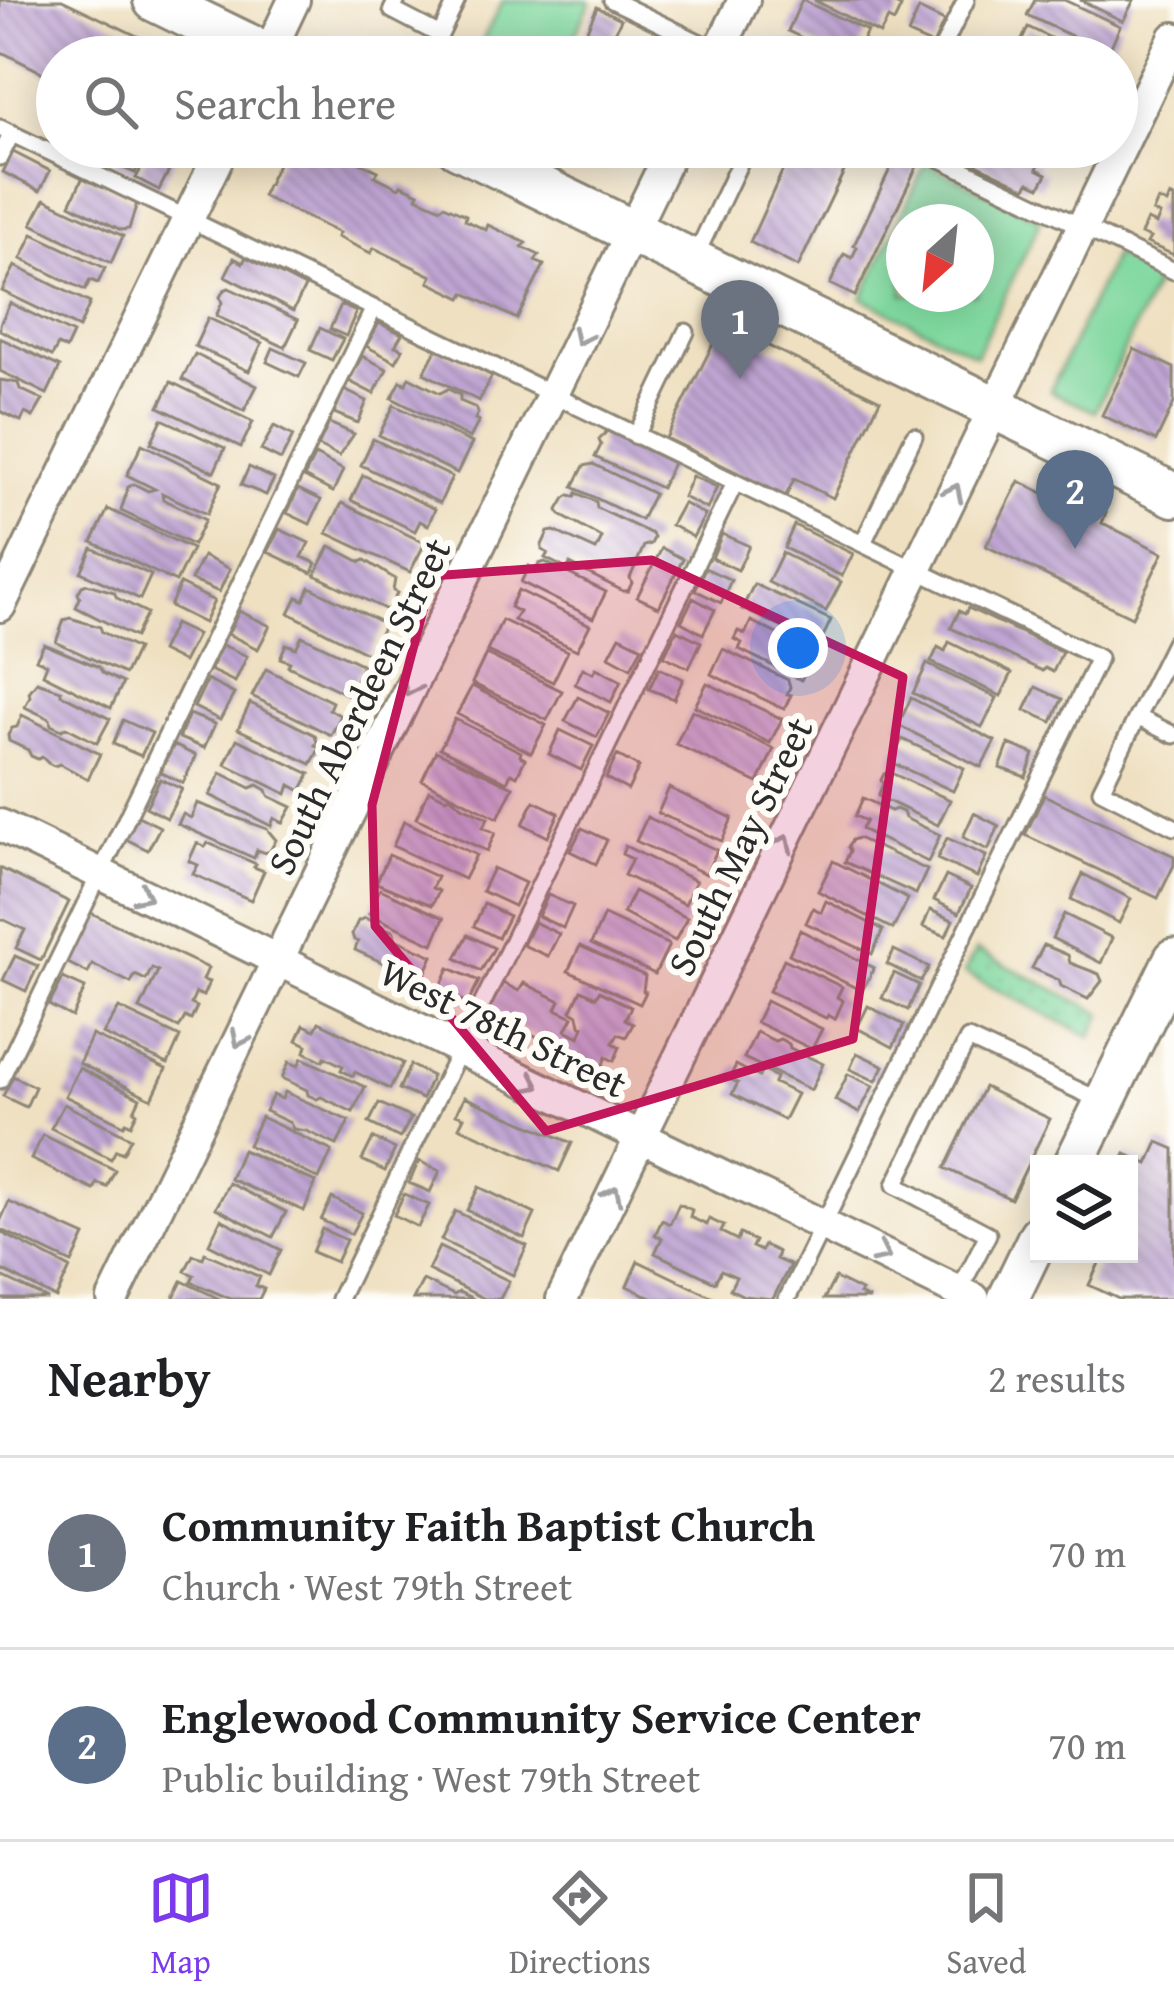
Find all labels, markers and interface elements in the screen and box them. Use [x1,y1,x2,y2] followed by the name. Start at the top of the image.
[36,36,1138,168] search box
[78,69,144,135] icon: search
[174,70,396,135] text: Search here
[886,204,994,312] north arrow
[701,280,779,379] pin: 1
[572,325,595,346] one-way arrow
[1036,450,1114,549] pin: 2
[940,483,963,504] one-way arrow
[252,528,465,884] street label: South Aberdeen Street
[768,618,828,678] your location
[401,676,424,697] one-way arrow
[652,707,826,985] street label: South May Street
[769,834,793,855] one-way arrow
[131,881,152,904] one-way arrow
[371,943,637,1112] street label: West 78th Street
[231,1027,254,1048] one-way arrow
[519,1070,541,1093] one-way arrow
[1030,1155,1138,1263] map controls
[1030,1155,1138,1263] button: layers
[599,1185,622,1206] one-way arrow
[870,1240,891,1263] one-way arrow
[48,1340,211,1415] text: Nearby
[988,1349,1126,1406] text: 2 results
[162,1492,815,1557] text: Community Faith Baptist Church
[77,1524,97,1581] text: 1
[1048,1524,1126,1581] text: 70 m
[162,1557,572,1614] text: Church · West 79th Street
[162,1684,921,1749] text: Englewood Community Service Center
[77,1716,97,1773] text: 2
[1048,1716,1126,1773] text: 70 m
[162,1749,700,1806] text: Public building · West 79th Street
[148,1865,214,1985] tab: Map
[509,1865,651,1985] tab: Directions
[946,1865,1026,1985] tab: Saved

